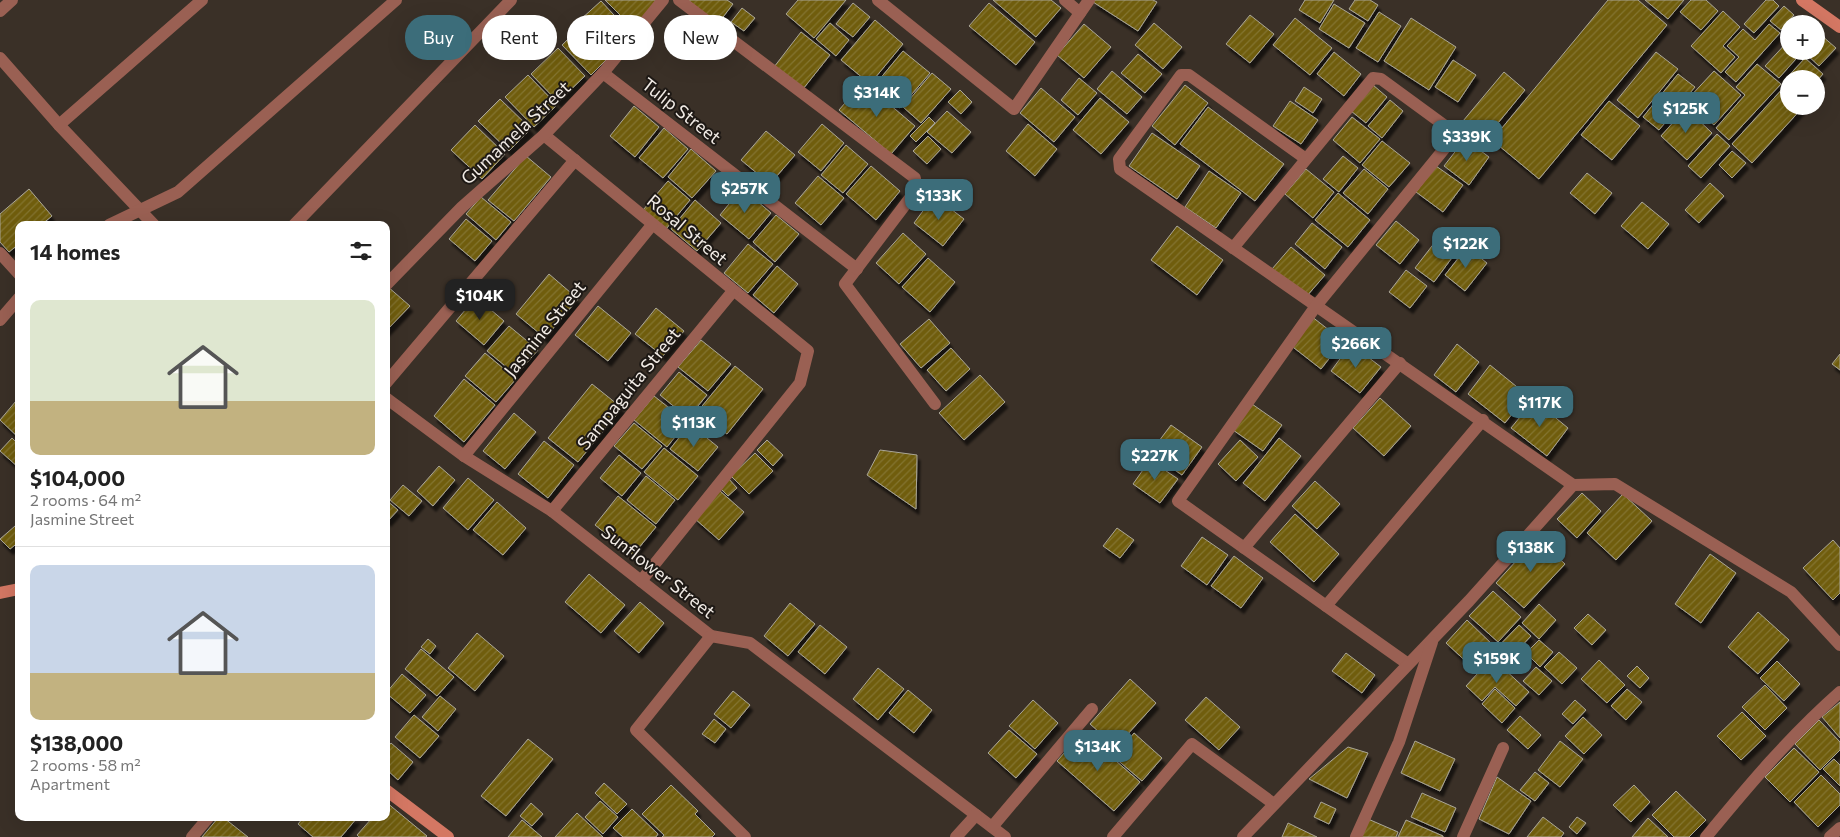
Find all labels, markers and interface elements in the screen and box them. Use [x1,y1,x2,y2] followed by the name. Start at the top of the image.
[405,15,472,60] chip: Buy
[482,15,557,60] chip: Rent
[567,15,654,60] chip: Filters
[664,15,737,60] chip: New
[1780,15,1825,115] map controls
[1780,15,1825,60] button: +
[1780,70,1825,115] button: −
[638,73,726,148] street label: Tulip Street
[456,76,575,189] street label: Gumamela Street
[842,76,912,118] pin: $314K
[854,82,900,101] text: $314K
[1651,92,1721,134] pin: $125K
[1663,98,1709,117] text: $125K
[1432,120,1502,162] pin: $339K
[1443,126,1491,145] text: $339K
[710,172,780,214] pin: $257K
[721,178,769,197] text: $257K
[904,178,974,221] pin: $133K
[916,185,962,204] text: $133K
[643,189,732,269] street label: Rosal Street
[1431,226,1501,269] pin: $122K
[1443,233,1489,252] text: $122K
[347,237,375,265] icon: filters
[30,239,120,264] text: 14 homes
[499,276,590,381] street label: Jasmine Street
[445,278,515,321] pin: $104K
[456,285,504,304] text: $104K
[572,323,684,454] street label: Sampaguita Street
[1321,326,1391,369] pin: $266K
[158,332,248,422] icon: home
[1331,333,1381,352] text: $266K
[1505,386,1575,428] pin: $117K
[1518,392,1562,411] text: $117K
[659,406,729,448] pin: $113K
[672,412,716,431] text: $113K
[1120,438,1190,481] pin: $227K
[1131,445,1179,464] text: $227K
[30,465,125,490] text: $104,000
[30,490,141,509] text: 2 rooms · 64 m²
[30,509,134,528] text: Jasmine Street
[597,520,720,622] street label: Sunflower Street
[1496,530,1566,573] pin: $138K
[1508,537,1554,556] text: $138K
[158,598,248,688] icon: home
[1462,642,1532,684] pin: $159K
[1474,648,1520,667] text: $159K
[30,730,123,755] text: $138,000
[1063,730,1133,772] pin: $134K
[1075,736,1121,755] text: $134K
[30,755,141,774] text: 2 rooms · 58 m²
[30,774,110,793] text: Apartment

